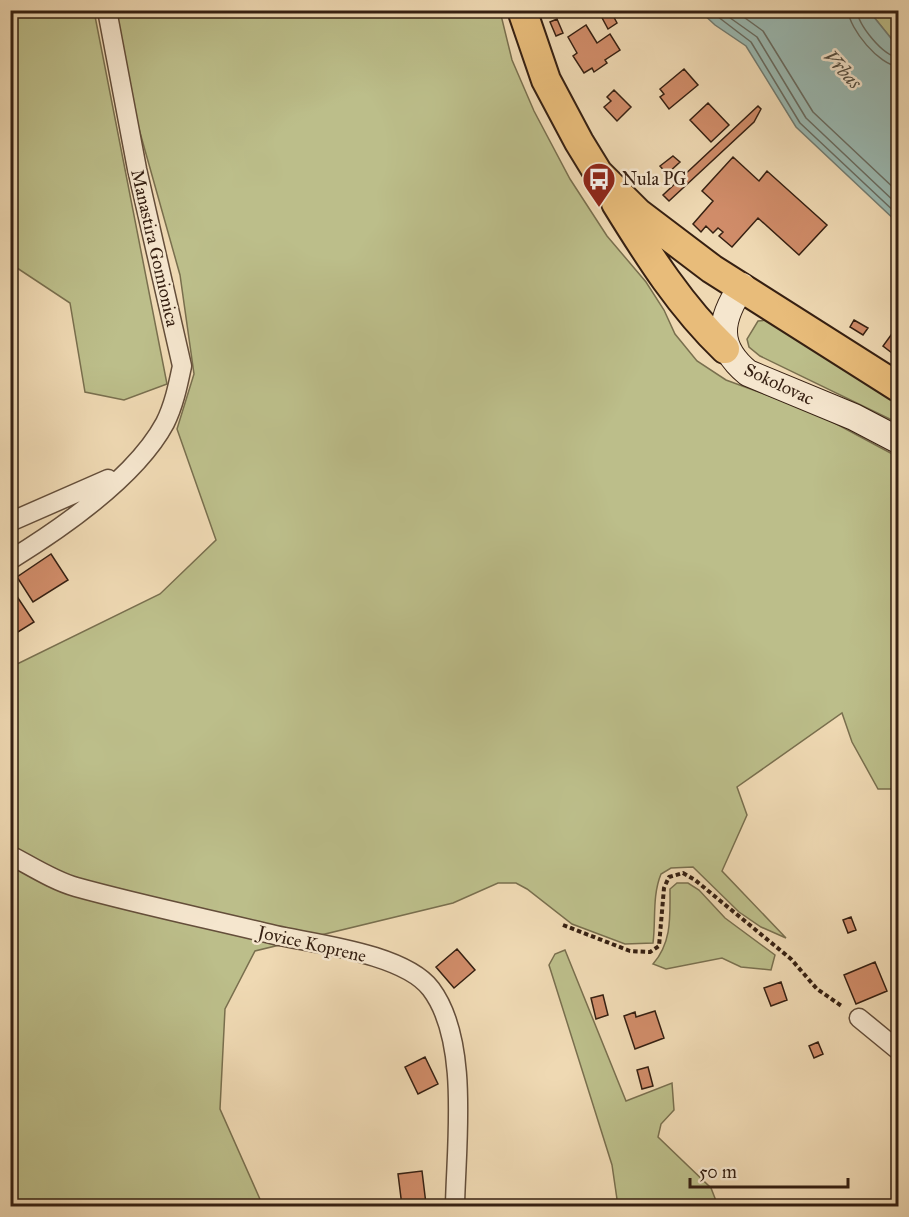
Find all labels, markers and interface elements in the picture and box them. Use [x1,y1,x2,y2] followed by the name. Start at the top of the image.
[819,44,868,95] water label: Vrbas
[581,161,617,208] bus stop icon: Nula PG
[126,167,184,329] street label: Manastira Gomionica
[622,168,686,190] place label: Nula PG
[741,358,818,410] street label: Sokolovac
[254,920,368,968] street label: Jovice Koprene
[690,1151,848,1189] scale bar
[699,1161,737,1183] text: 50 m

